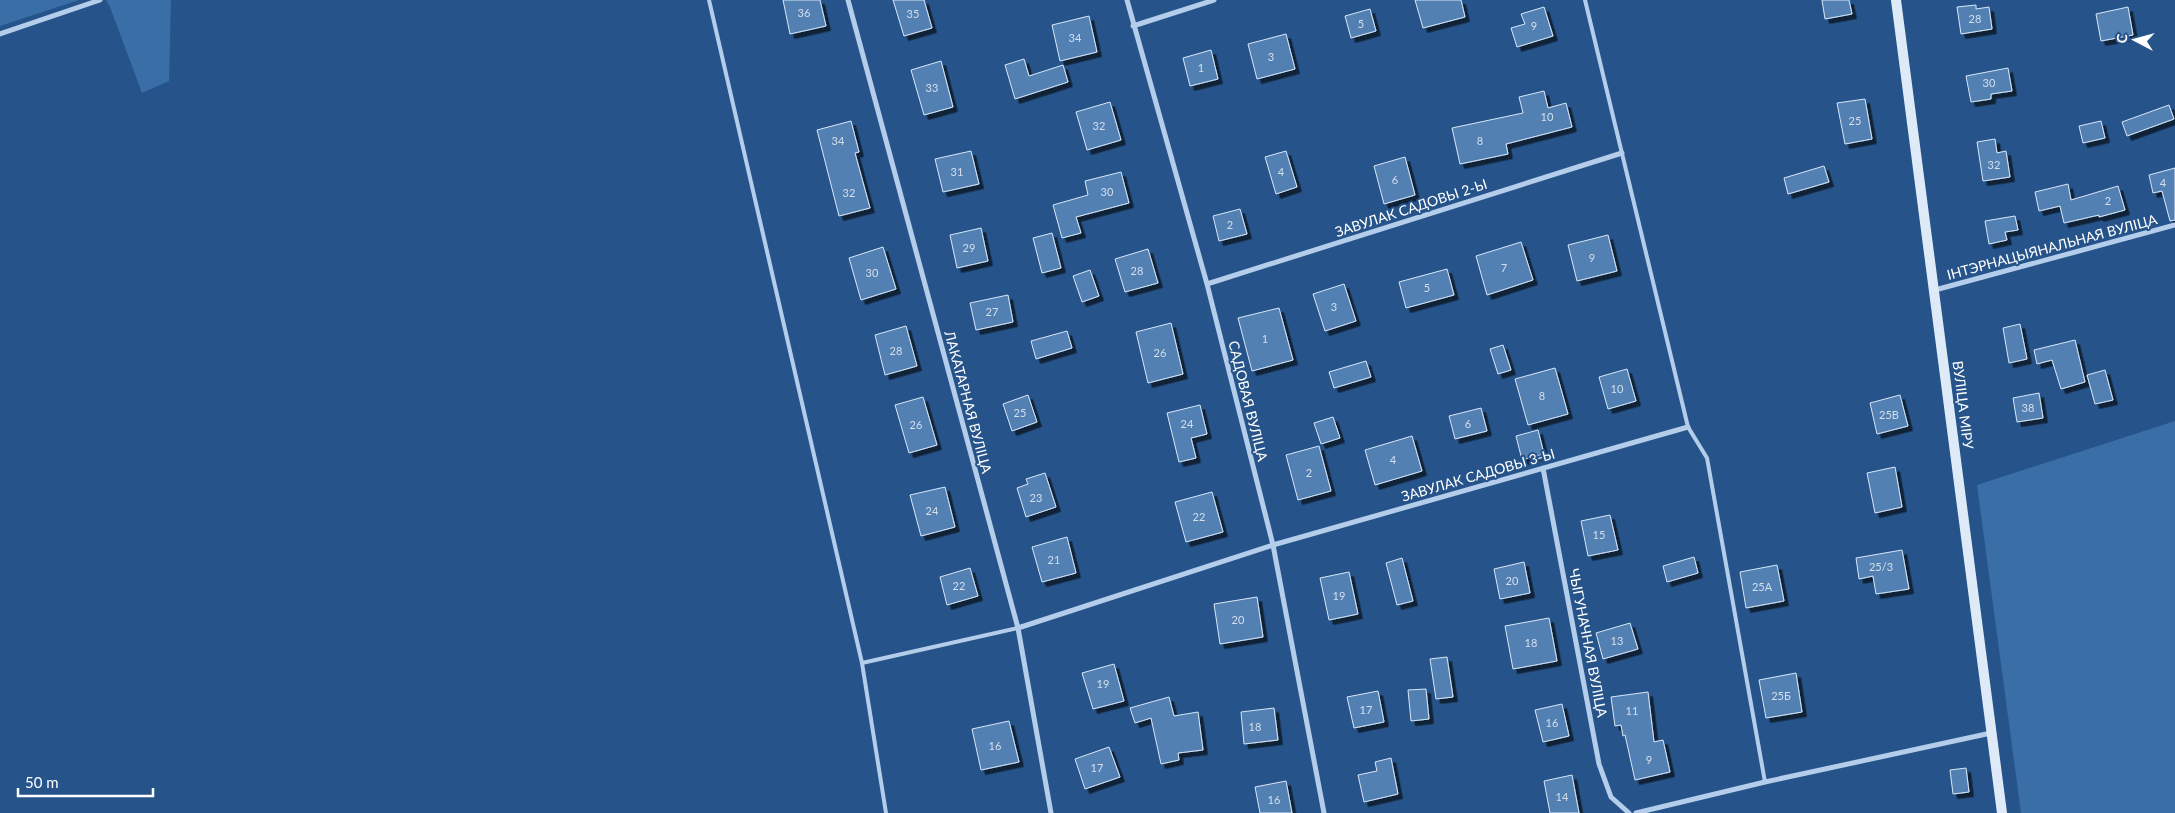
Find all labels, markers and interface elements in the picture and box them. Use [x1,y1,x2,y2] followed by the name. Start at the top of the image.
[798,6,810,19] house number: 36
[907,7,919,20] house number: 35
[1969,12,1981,25] house number: 28
[2110,15,2160,65] north arrow
[1358,17,1364,30] house number: 5
[1531,19,1537,32] house number: 9
[1069,31,1082,44] house number: 34
[2113,32,2131,44] text: С
[1268,50,1274,63] house number: 3
[1198,61,1204,74] house number: 1
[1983,76,1996,89] house number: 30
[926,81,938,94] house number: 33
[1541,110,1554,123] house number: 10
[1849,114,1861,127] house number: 25
[1093,119,1105,132] house number: 32
[832,134,845,147] house number: 34
[1477,134,1483,147] house number: 8
[1988,158,2000,171] house number: 32
[951,165,963,178] house number: 31
[1278,165,1285,178] house number: 4
[1392,173,1398,186] house number: 6
[1333,175,1489,240] street label: ЗАВУЛАК САДОВЫ 2-Ы
[2160,176,2167,189] house number: 4
[1101,185,1114,198] house number: 30
[843,186,855,199] house number: 32
[2105,194,2111,207] house number: 2
[1945,210,2159,283] street label: ІНТЭРНАЦЫЯНАЛЬНАЯ ВУЛІЦА
[1227,218,1233,231] house number: 2
[963,241,975,254] house number: 29
[1589,251,1595,264] house number: 9
[1501,261,1507,274] house number: 7
[1131,264,1143,277] house number: 28
[866,266,879,279] house number: 30
[1424,281,1430,294] house number: 5
[1331,300,1337,313] house number: 3
[986,305,998,318] house number: 27
[941,328,996,476] street label: ЛАКАТАРНАЯ ВУЛІЦА
[1262,332,1268,345] house number: 1
[1225,339,1272,463] street label: САДОВАЯ ВУЛІЦА
[890,344,902,357] house number: 28
[1154,346,1166,359] house number: 26
[1950,360,1977,450] street label: ВУЛІЦА МІРУ
[1611,382,1624,395] house number: 10
[1539,389,1545,402] house number: 8
[2022,401,2034,414] house number: 38
[1014,406,1026,419] house number: 25
[1879,408,1899,421] house number: 25В
[1181,417,1194,430] house number: 24
[1465,417,1471,430] house number: 6
[910,418,922,431] house number: 26
[1399,444,1557,505] street label: ЗАВУЛАК САДОВЫ 3-Ы
[1390,453,1397,466] house number: 4
[1306,466,1312,479] house number: 2
[1030,491,1042,504] house number: 23
[926,504,939,517] house number: 24
[1193,510,1205,523] house number: 22
[1593,528,1605,541] house number: 15
[1048,553,1060,566] house number: 21
[1869,560,1893,573] house number: 25/3
[1566,567,1611,719] street label: ЧЫГУНАЧНАЯ ВУЛІЦА
[1506,574,1519,587] house number: 20
[953,579,965,592] house number: 22
[1752,580,1773,593] house number: 25А
[1333,589,1345,602] house number: 19
[1232,613,1245,626] house number: 20
[1611,634,1623,647] house number: 13
[1525,636,1537,649] house number: 18
[1097,677,1109,690] house number: 19
[1771,689,1791,702] house number: 25Б
[1360,703,1372,716] house number: 17
[1626,704,1638,717] house number: 11
[1546,716,1558,729] house number: 16
[1249,720,1261,733] house number: 18
[989,739,1001,752] house number: 16
[1646,753,1652,766] house number: 9
[1091,761,1103,774] house number: 17
[18,766,152,798] scale bar
[25,773,59,791] text: 50 m
[1556,790,1569,803] house number: 14
[1268,793,1280,806] house number: 16

